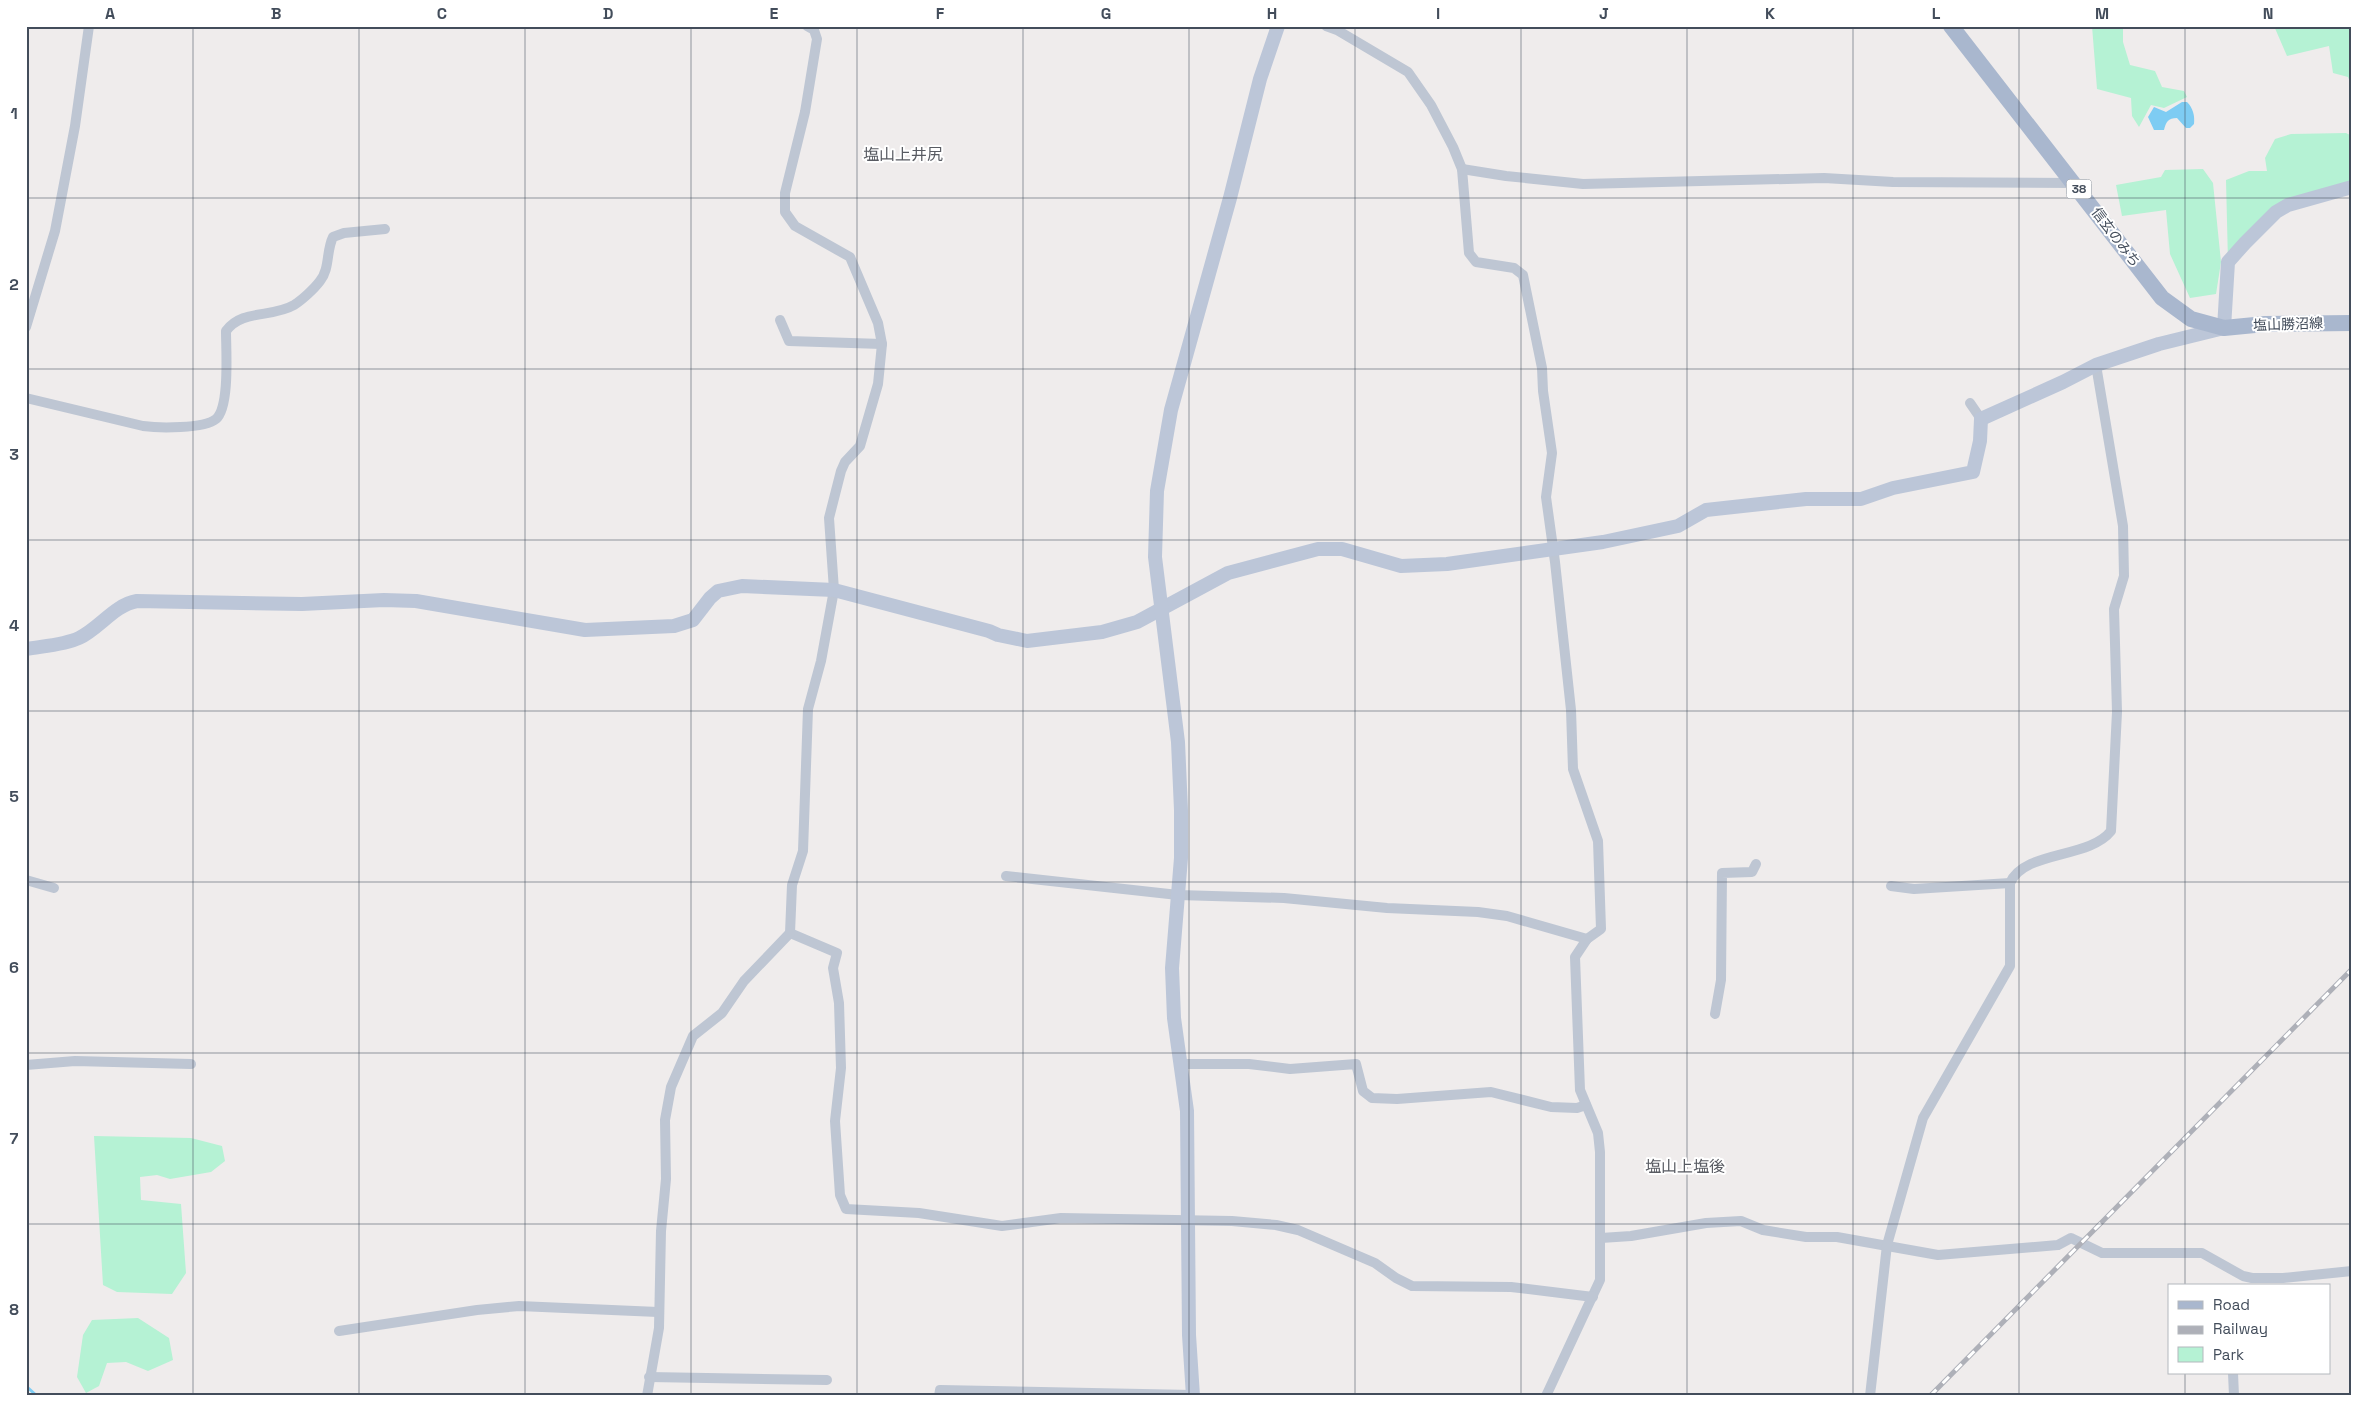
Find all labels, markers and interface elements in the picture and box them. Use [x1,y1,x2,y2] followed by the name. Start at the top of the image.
[105,3,115,24] text: A
[271,3,281,24] text: B
[437,3,447,24] text: C
[603,3,613,24] text: D
[770,3,779,24] text: E
[936,3,945,24] text: F
[1101,3,1111,24] text: G
[1267,3,1277,24] text: H
[1436,3,1440,24] text: I
[1599,3,1609,24] text: J
[1765,3,1775,24] text: K
[1932,3,1941,24] text: L
[2095,3,2109,24] text: M
[2263,3,2273,24] text: N
[10,103,18,124] text: 1
[863,144,943,165] district label: 塩山上井尻
[2066,180,2092,198] road number: 38
[2088,204,2144,270] street label: 信玄のみち
[9,274,19,295] text: 2
[2253,314,2323,334] street label: 塩山勝沼線
[9,444,19,465] text: 3
[9,615,19,636] text: 4
[9,786,19,807] text: 5
[9,957,19,978] text: 6
[10,1128,19,1149] text: 7
[1645,1156,1725,1177] district label: 塩山上塩後
[2168,1284,2330,1374] legend
[2213,1295,2250,1314] text: Road
[9,1299,19,1320] text: 8
[2213,1319,2268,1338] text: Railway
[2213,1345,2244,1364] text: Park

